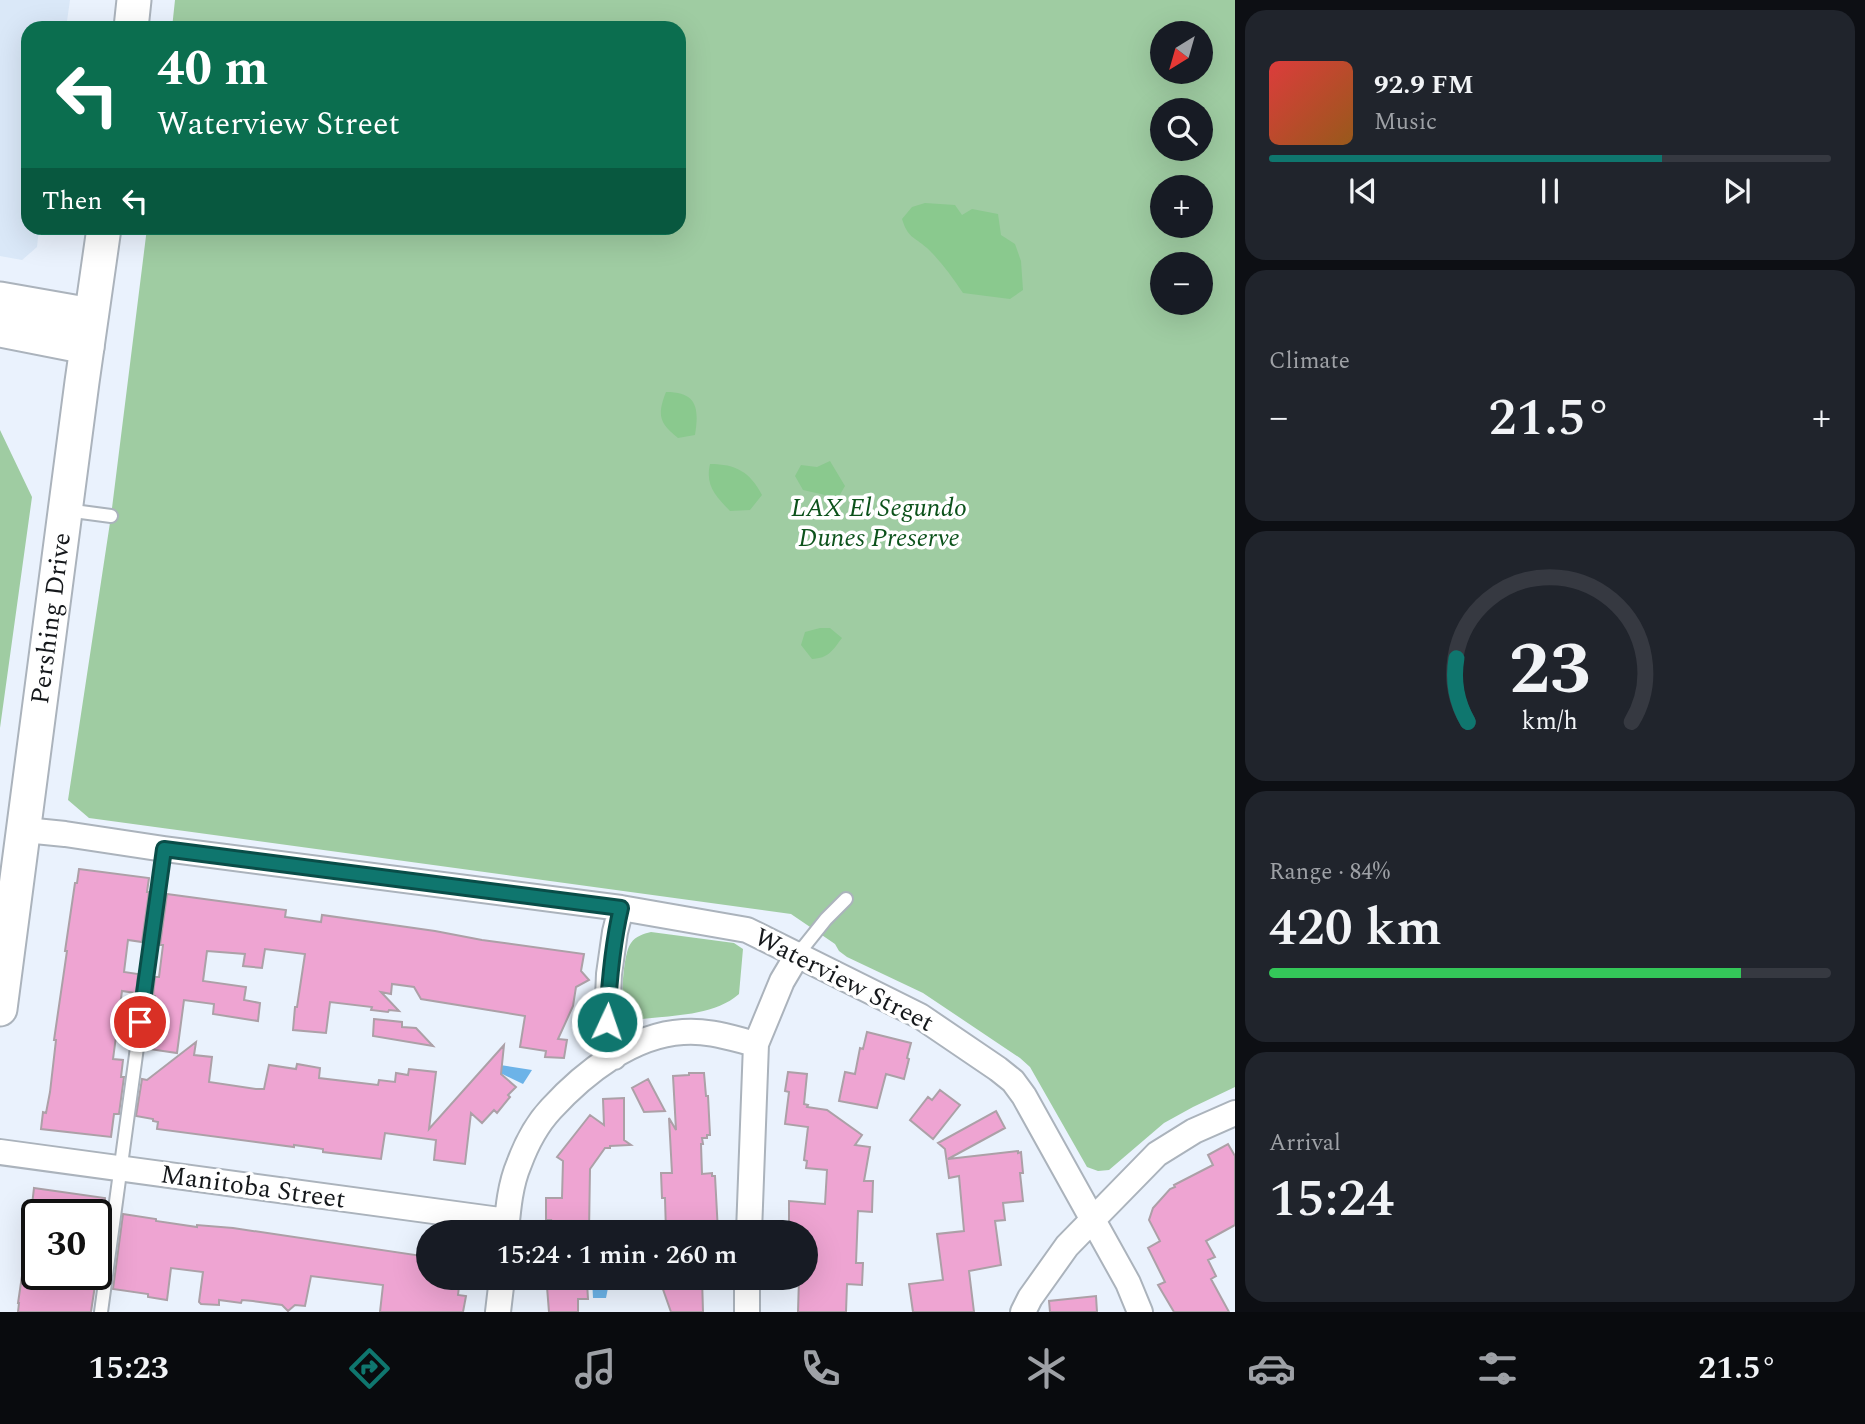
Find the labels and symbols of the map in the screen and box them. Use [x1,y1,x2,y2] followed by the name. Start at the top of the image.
[1150,21,1213,84] north arrow
[791,488,967,558] park label: LAX El Segundo Dunes Preserve
[20,530,82,707] street label: Pershing Drive
[747,917,941,1043] street label: Waterview Street
[570,985,644,1059] position arrow
[110,992,170,1052] pin
[158,1154,348,1220] street label: Manitoba Street
[21,1199,112,1290] speed limit sign: 30

